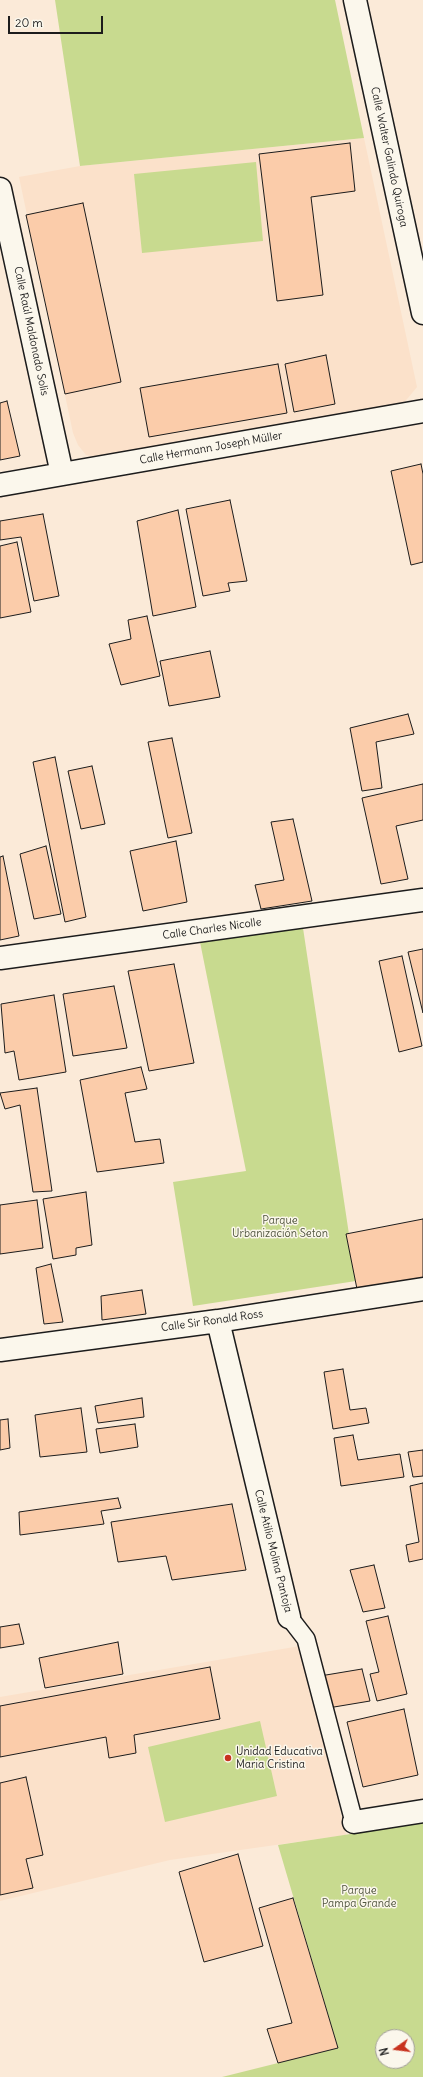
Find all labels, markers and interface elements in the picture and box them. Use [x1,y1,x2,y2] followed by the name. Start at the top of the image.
[10,8,105,34] scale bar
[15,15,43,30] text: 20 m
[368,86,410,228] street label: Calle Walter Galindo Quiroga
[11,265,51,397] street label: Calle Raúl Maldonado Solis
[138,429,284,467] street label: Calle Hermann Joseph Müller
[162,916,262,942] street label: Calle Charles Nicolle
[232,1214,328,1240] park label: Parque Urbanización Seton
[160,1307,264,1335] street label: Calle Sir Ronald Ross
[251,1488,295,1614] street label: Calle Atilio Molina Pantoja
[236,1745,323,1771] place label: Unidad Educativa Maria Cristina
[223,1753,233,1763] marker: Unidad Educativa Maria Cristina
[322,1884,396,1910] park label: Parque Pampa Grande
[375,2029,415,2069] north arrow
[377,2046,392,2057] text: N

